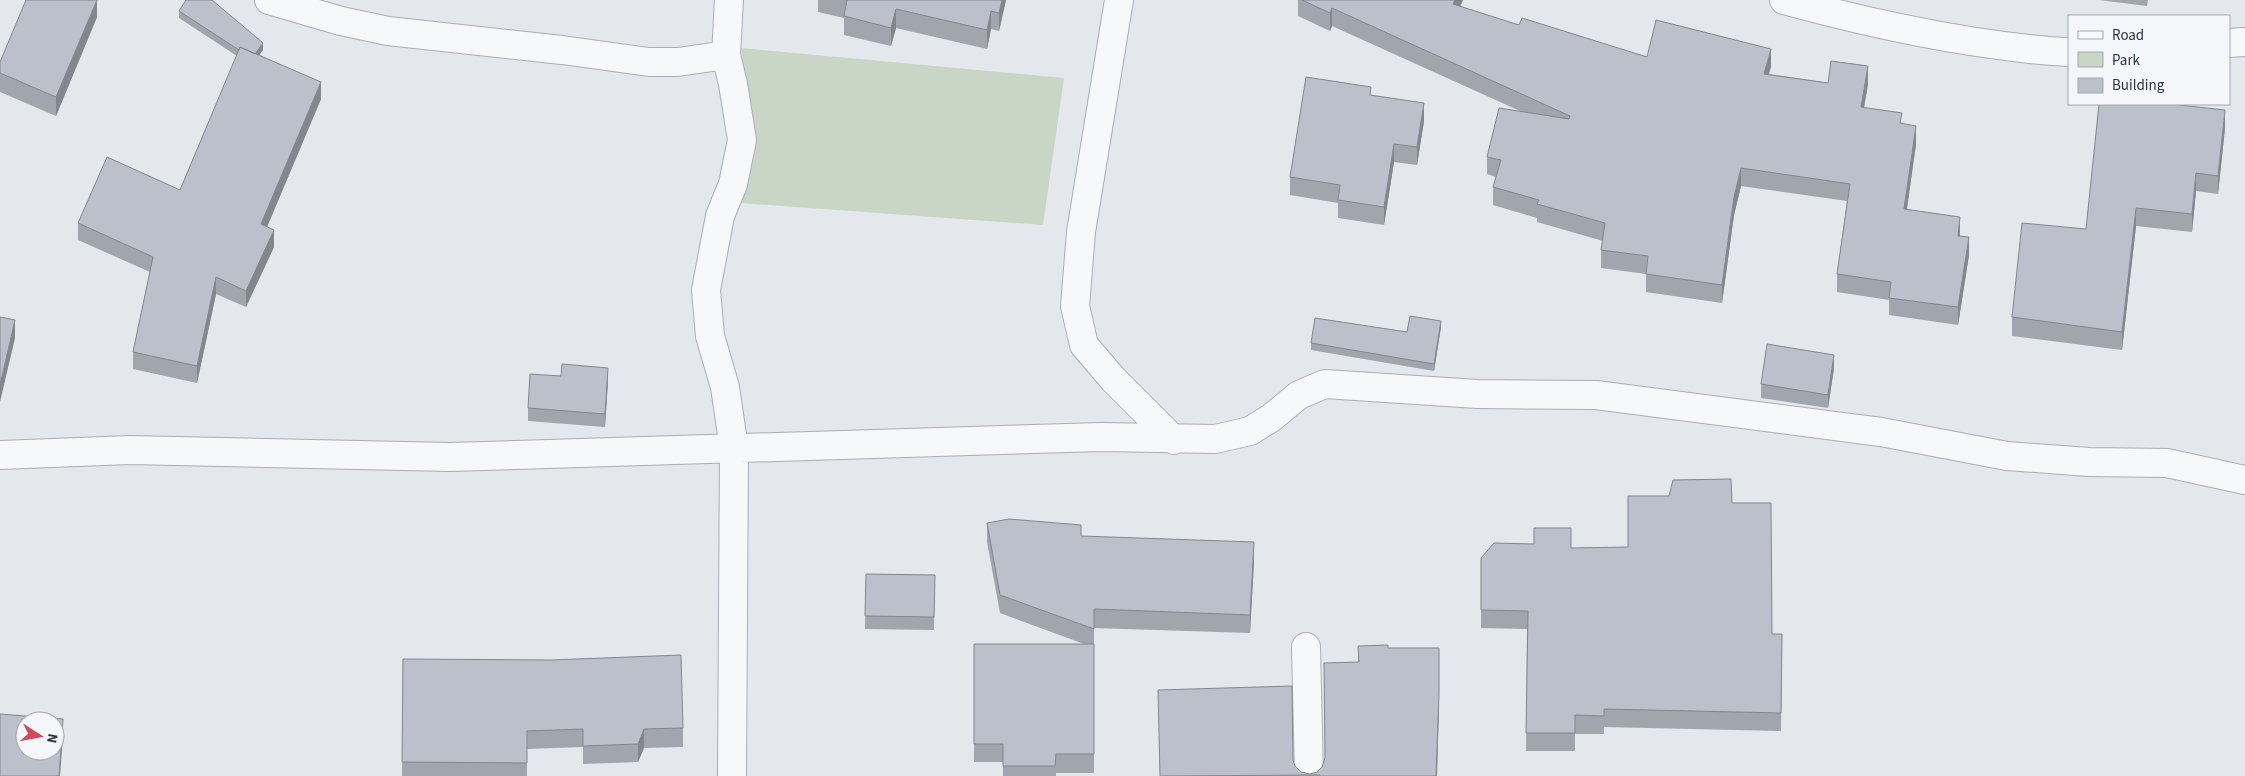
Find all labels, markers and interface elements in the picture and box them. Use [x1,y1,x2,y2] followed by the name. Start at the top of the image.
[2068,15,2230,105] legend
[2112,25,2144,46] text: Road
[2112,50,2141,71] text: Park
[2112,75,2165,96] text: Building
[15,711,65,761] north arrow
[41,732,62,745] text: N

